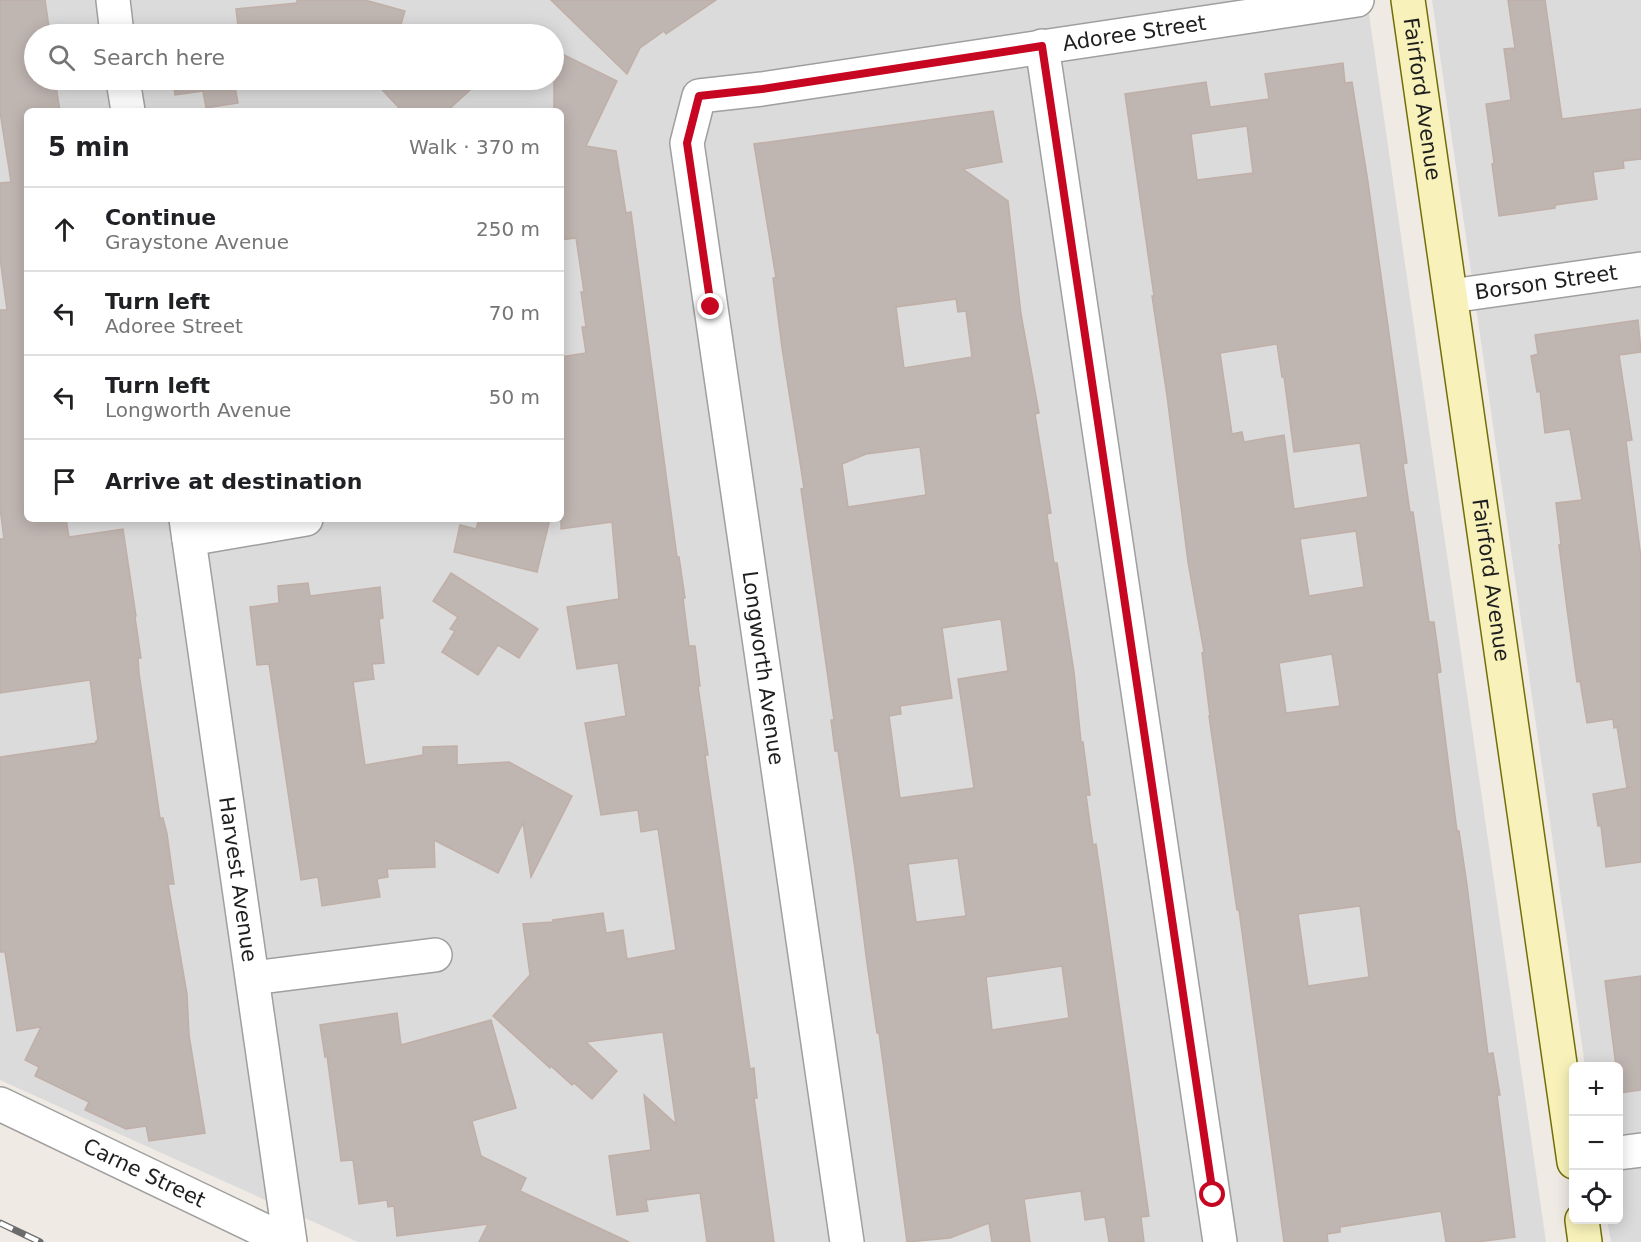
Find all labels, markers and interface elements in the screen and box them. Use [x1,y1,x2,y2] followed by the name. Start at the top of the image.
[1061,11,1208,56] street label: Adoree Street
[1399,16,1446,182] street label: Fairford Avenue
[24,24,564,90] search box
[45,41,78,74] icon: search
[93,45,225,70] text: Search here
[48,132,130,162] text: 5 min
[409,135,540,159] text: Walk · 370 m
[105,205,216,230] text: Continue
[48,213,81,246] icon: ahead
[476,217,540,241] text: 250 m
[105,230,289,254] text: Graystone Avenue
[1473,261,1619,304] street label: Borson Street
[105,289,210,314] text: Turn left
[697,293,723,319] route end
[48,297,81,330] icon: left
[489,301,540,325] text: 70 m
[105,314,243,338] text: Adoree Street
[105,373,210,398] text: Turn left
[48,381,81,414] icon: left
[489,385,540,409] text: 50 m
[105,398,291,422] text: Longworth Avenue
[48,465,81,498] icon: arrive
[105,469,362,494] text: Arrive at destination
[1467,497,1514,663] street label: Fairford Avenue
[737,569,789,767] street label: Longworth Avenue
[214,795,262,963] street label: Harvest Avenue
[1569,1062,1623,1224] map controls
[1569,1062,1623,1116] button: +
[1569,1116,1623,1170] button: −
[79,1134,209,1213] street label: Carne Street
[1569,1170,1623,1224] button: locate
[1199,1181,1225,1207] route start

